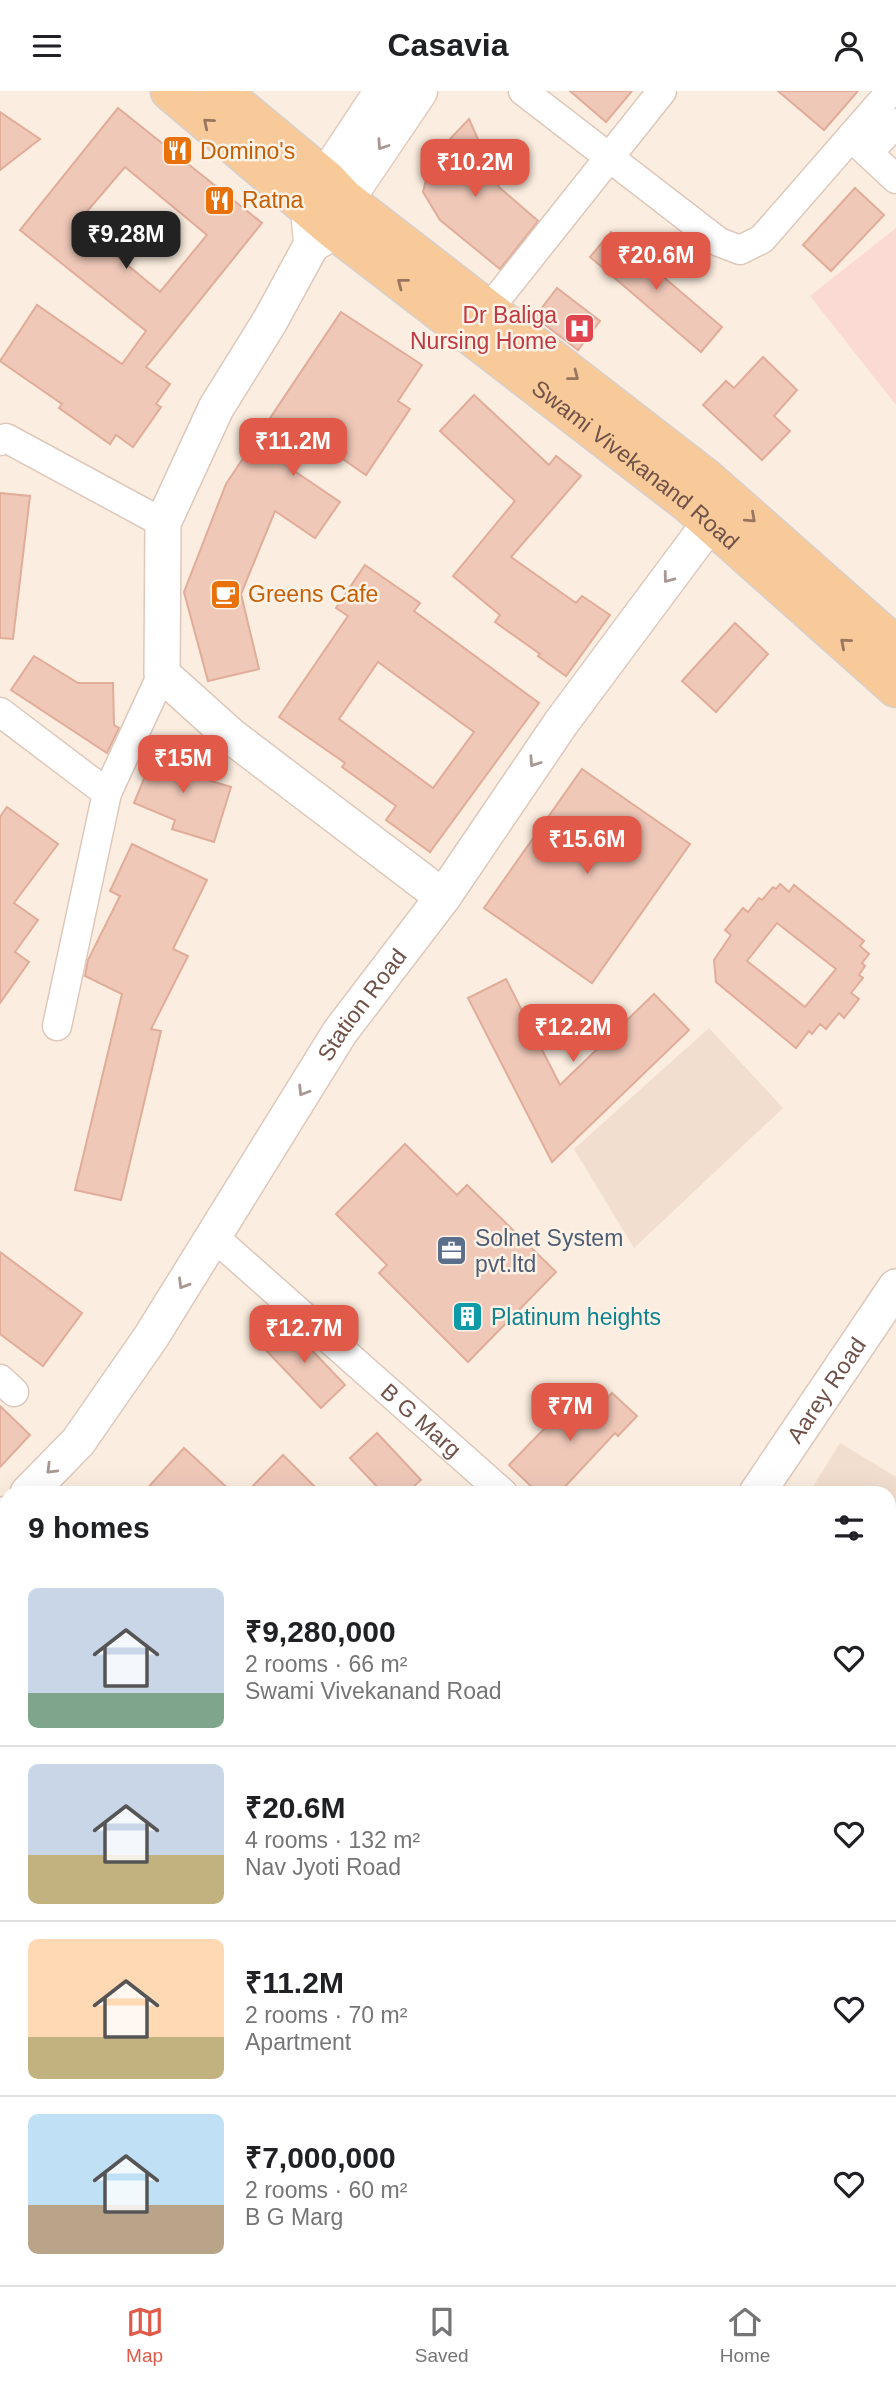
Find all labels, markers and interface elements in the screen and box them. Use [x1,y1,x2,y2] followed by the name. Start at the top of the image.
[28,27,66,65] icon: menu
[388,27,508,63] text: Casavia
[830,27,868,65] icon: person
[203,119,216,131] one-way arrow
[160,134,194,168] restaurant icon: Domino's
[378,137,390,150] one-way arrow
[200,138,295,164] place label: Domino's
[418,139,532,199] pin: ₹10.2M
[436,149,514,175] text: ₹10.2M
[202,183,236,217] restaurant icon: Ratna
[242,187,304,213] place label: Ratna
[69,211,183,271] pin: ₹9.28M
[87,221,165,247] text: ₹9.28M
[599,233,713,292] pin: ₹20.6M
[617,242,695,268] text: ₹20.6M
[398,278,410,291] one-way arrow
[410,302,557,354] place label: Dr Baliga Nursing Home
[563,311,597,345] hospital icon: Dr Baliga Nursing Home
[566,367,578,380] one-way arrow
[527,375,744,555] street label: Swami Vivekanand Road
[236,419,350,478] pin: ₹11.2M
[255,428,331,454] text: ₹11.2M
[743,509,756,522] one-way arrow
[664,571,677,583] one-way arrow
[208,577,242,611] cafe icon: Greens Cafe
[248,581,378,607] place label: Greens Cafe
[840,639,853,651] one-way arrow
[142,735,224,795] pin: ₹15M
[154,745,212,771] text: ₹15M
[530,754,542,767] one-way arrow
[530,817,644,876] pin: ₹15.6M
[548,826,626,852] text: ₹15.6M
[312,943,412,1066] street label: Station Road
[516,1005,630,1064] pin: ₹12.2M
[534,1014,612,1040] text: ₹12.2M
[298,1084,311,1097] one-way arrow
[475,1225,623,1277] place label: Solnet System pvt.ltd
[435,1234,469,1268] office icon: Solnet System pvt.ltd
[178,1277,191,1290] one-way arrow
[451,1300,485,1334] building icon: Platinum heights
[491,1304,661,1330] place label: Platinum heights
[247,1305,361,1365] pin: ₹12.7M
[265,1315,343,1341] text: ₹12.7M
[782,1333,871,1448] street label: Aarey Road
[376,1378,467,1463] street label: B G Marg
[536,1383,604,1443] pin: ₹7M
[547,1393,593,1419] text: ₹7M
[47,1461,60,1474] one-way arrow
[830,1509,868,1547] icon: filters
[28,1511,150,1544] text: 9 homes
[245,1615,396,1648] text: ₹9,280,000
[84,1616,168,1700] icon: home
[830,1639,868,1677] icon: heart
[245,1651,407,1677] text: 2 rooms · 66 m²
[245,1678,502,1704] text: Swami Vivekanand Road
[245,1791,346,1824] text: ₹20.6M
[84,1792,168,1876] icon: home
[830,1815,868,1853] icon: heart
[245,1827,420,1853] text: 4 rooms · 132 m²
[245,1854,401,1880] text: Nav Jyoti Road
[245,1966,344,1999] text: ₹11.2M
[84,1967,168,2051] icon: home
[830,1990,868,2028] icon: heart
[245,2002,407,2028] text: 2 rooms · 70 m²
[245,2029,351,2055] text: Apartment
[245,2141,396,2174] text: ₹7,000,000
[84,2142,168,2226] icon: home
[830,2165,868,2203] icon: heart
[245,2177,407,2203] text: 2 rooms · 60 m²
[245,2204,343,2230] text: B G Marg
[126,2303,164,2367] tab: Map
[415,2303,469,2367] tab: Saved
[720,2303,770,2367] tab: Home

